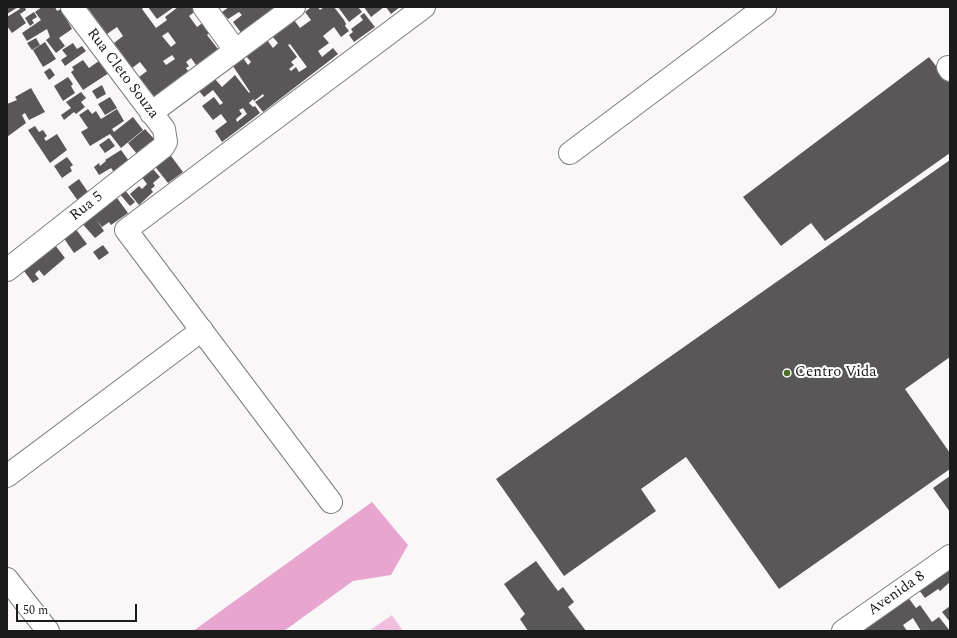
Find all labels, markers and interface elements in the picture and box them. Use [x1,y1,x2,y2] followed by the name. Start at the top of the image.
[82,25,162,123] street label: Rua Cleto Souza
[67,189,107,225] street label: Rua 5
[795,364,877,382] place label: Centro Vida
[782,368,792,378] marker: Centro Vida
[865,568,929,620] street label: Avenida 8
[18,596,139,622] scale bar
[23,601,48,620] text: 50 m

